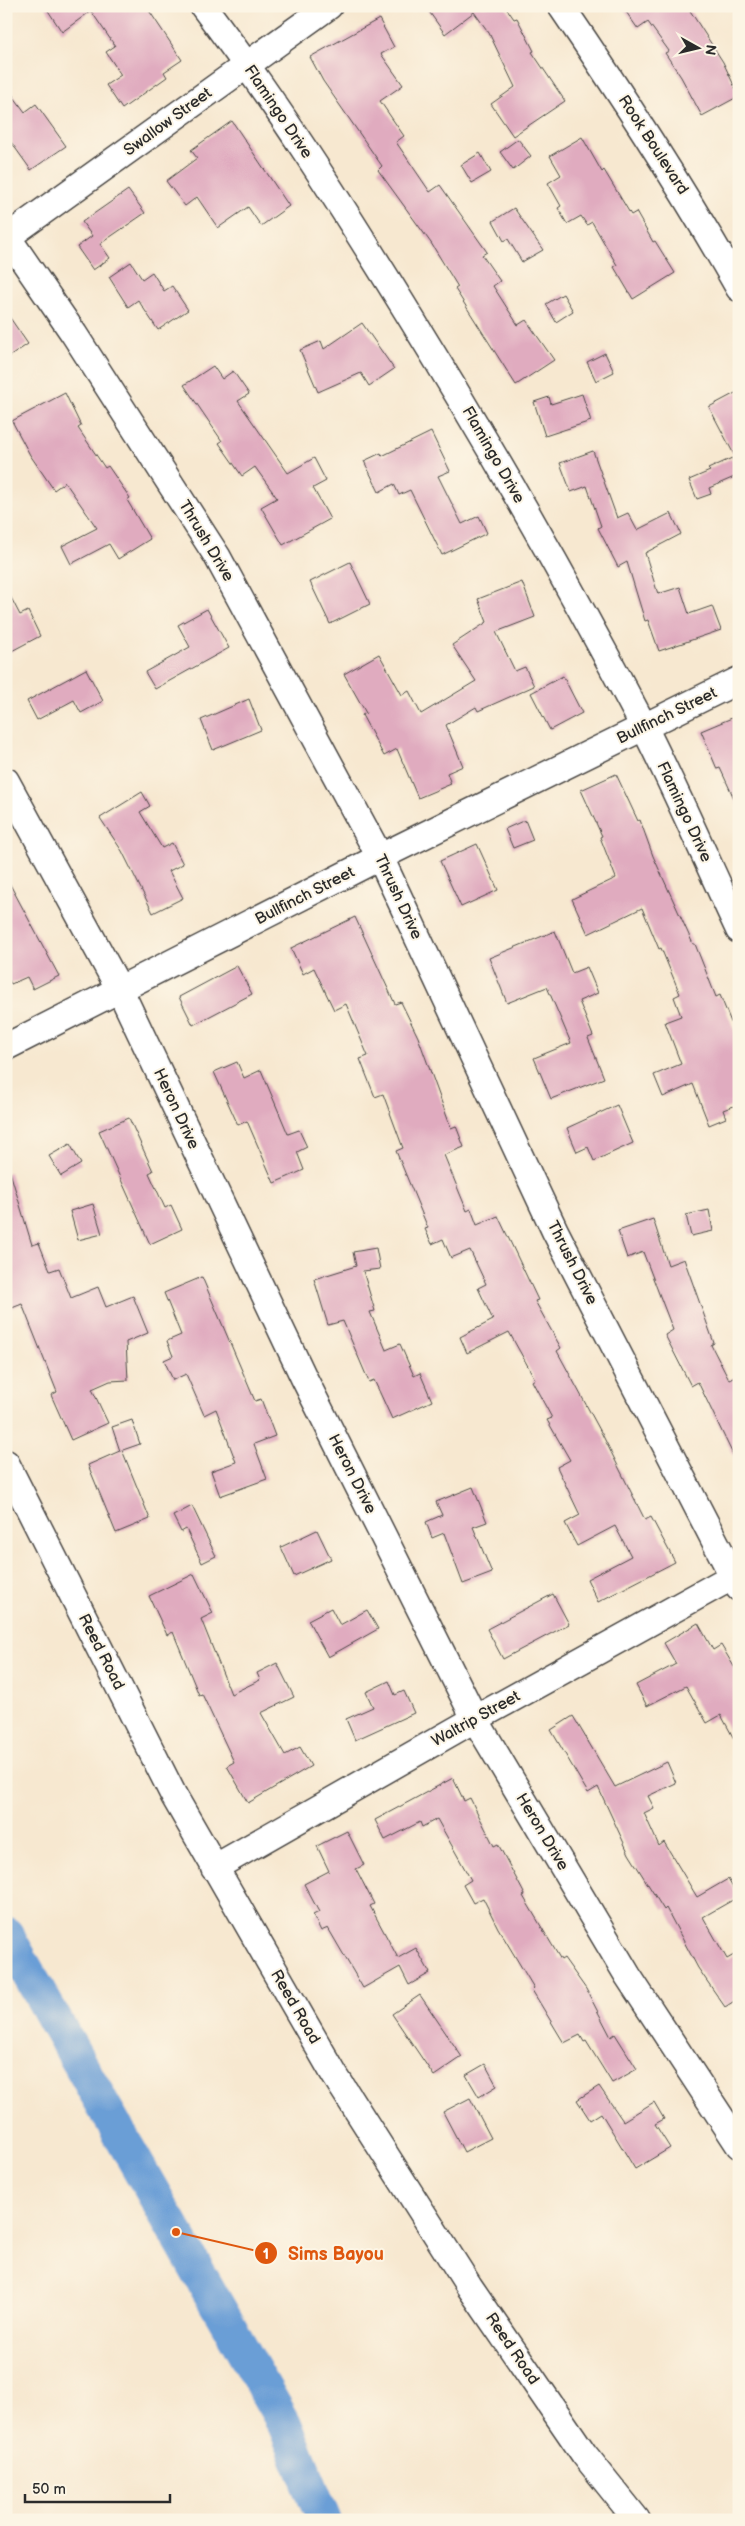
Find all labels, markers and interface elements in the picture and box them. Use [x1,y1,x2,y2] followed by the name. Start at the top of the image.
[672,22,722,72] north arrow
[701,43,720,56] text: N
[240,62,316,163] street label: Flamingo Drive
[120,84,216,160] street label: Swallow Street
[614,92,692,198] street label: Rook Boulevard
[458,403,529,507] street label: Flamingo Drive
[174,497,238,586] street label: Thrush Drive
[614,684,720,748] street label: Bullfinch Street
[652,759,716,866] street label: Flamingo Drive
[370,852,426,943] street label: Thrush Drive
[252,863,358,929] street label: Bullfinch Street
[149,1066,203,1153] street label: Heron Drive
[543,1218,601,1308] street label: Thrush Drive
[324,1431,380,1517] street label: Heron Drive
[74,1611,128,1693] street label: Reed Road
[429,1687,524,1751] street label: Waltrip Street
[512,1790,573,1874] street label: Heron Drive
[266,1967,324,2047] street label: Reed Road
[253,2237,394,2270] callout: Sims Bayou
[288,2244,384,2265] text: Sims Bayou
[263,2245,269,2264] text: 1
[481,2309,543,2389] street label: Reed Road
[25,2471,170,2503] scale bar
[32,2480,66,2499] text: 50 m

